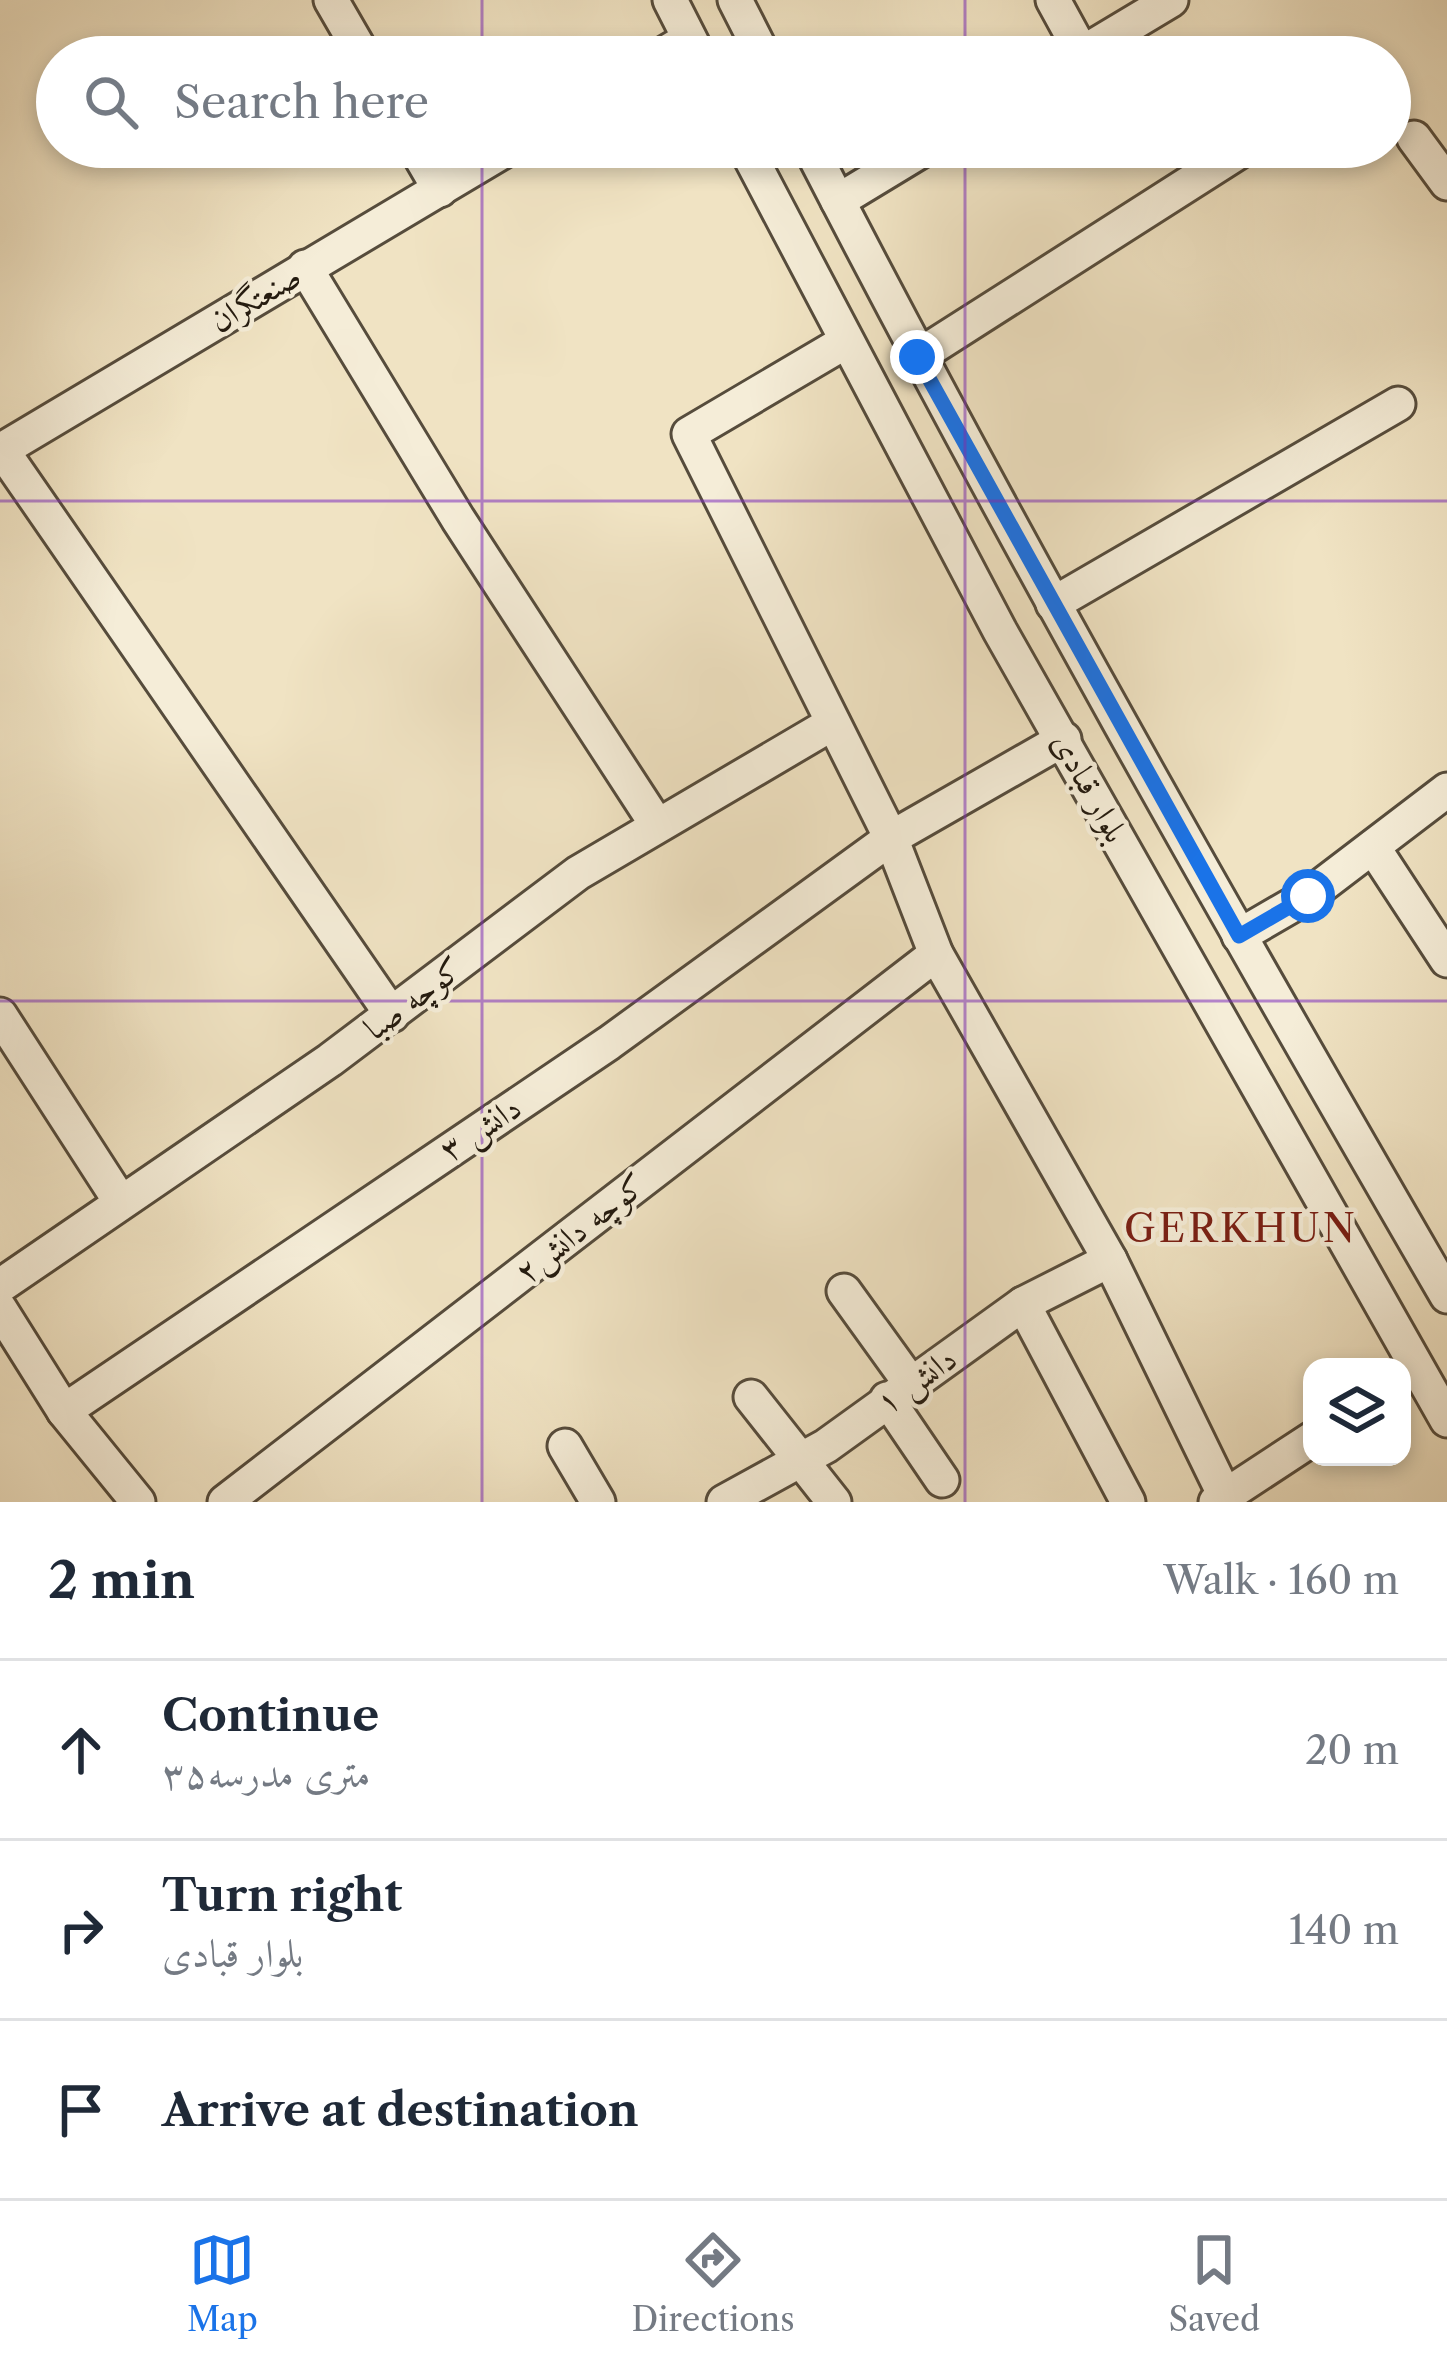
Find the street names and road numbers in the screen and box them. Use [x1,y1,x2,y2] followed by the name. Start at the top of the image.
[202,255,309,342] street label: صنعتگران
[1043,725,1137,849] street label: بلوار قبادی
[356,948,472,1050] street label: کوچه صبا
[431,1087,530,1171] street label: دانش ۳
[506,1164,655,1293] street label: کوچه دانش۲
[868,1338,965,1424] street label: دانش ۱

